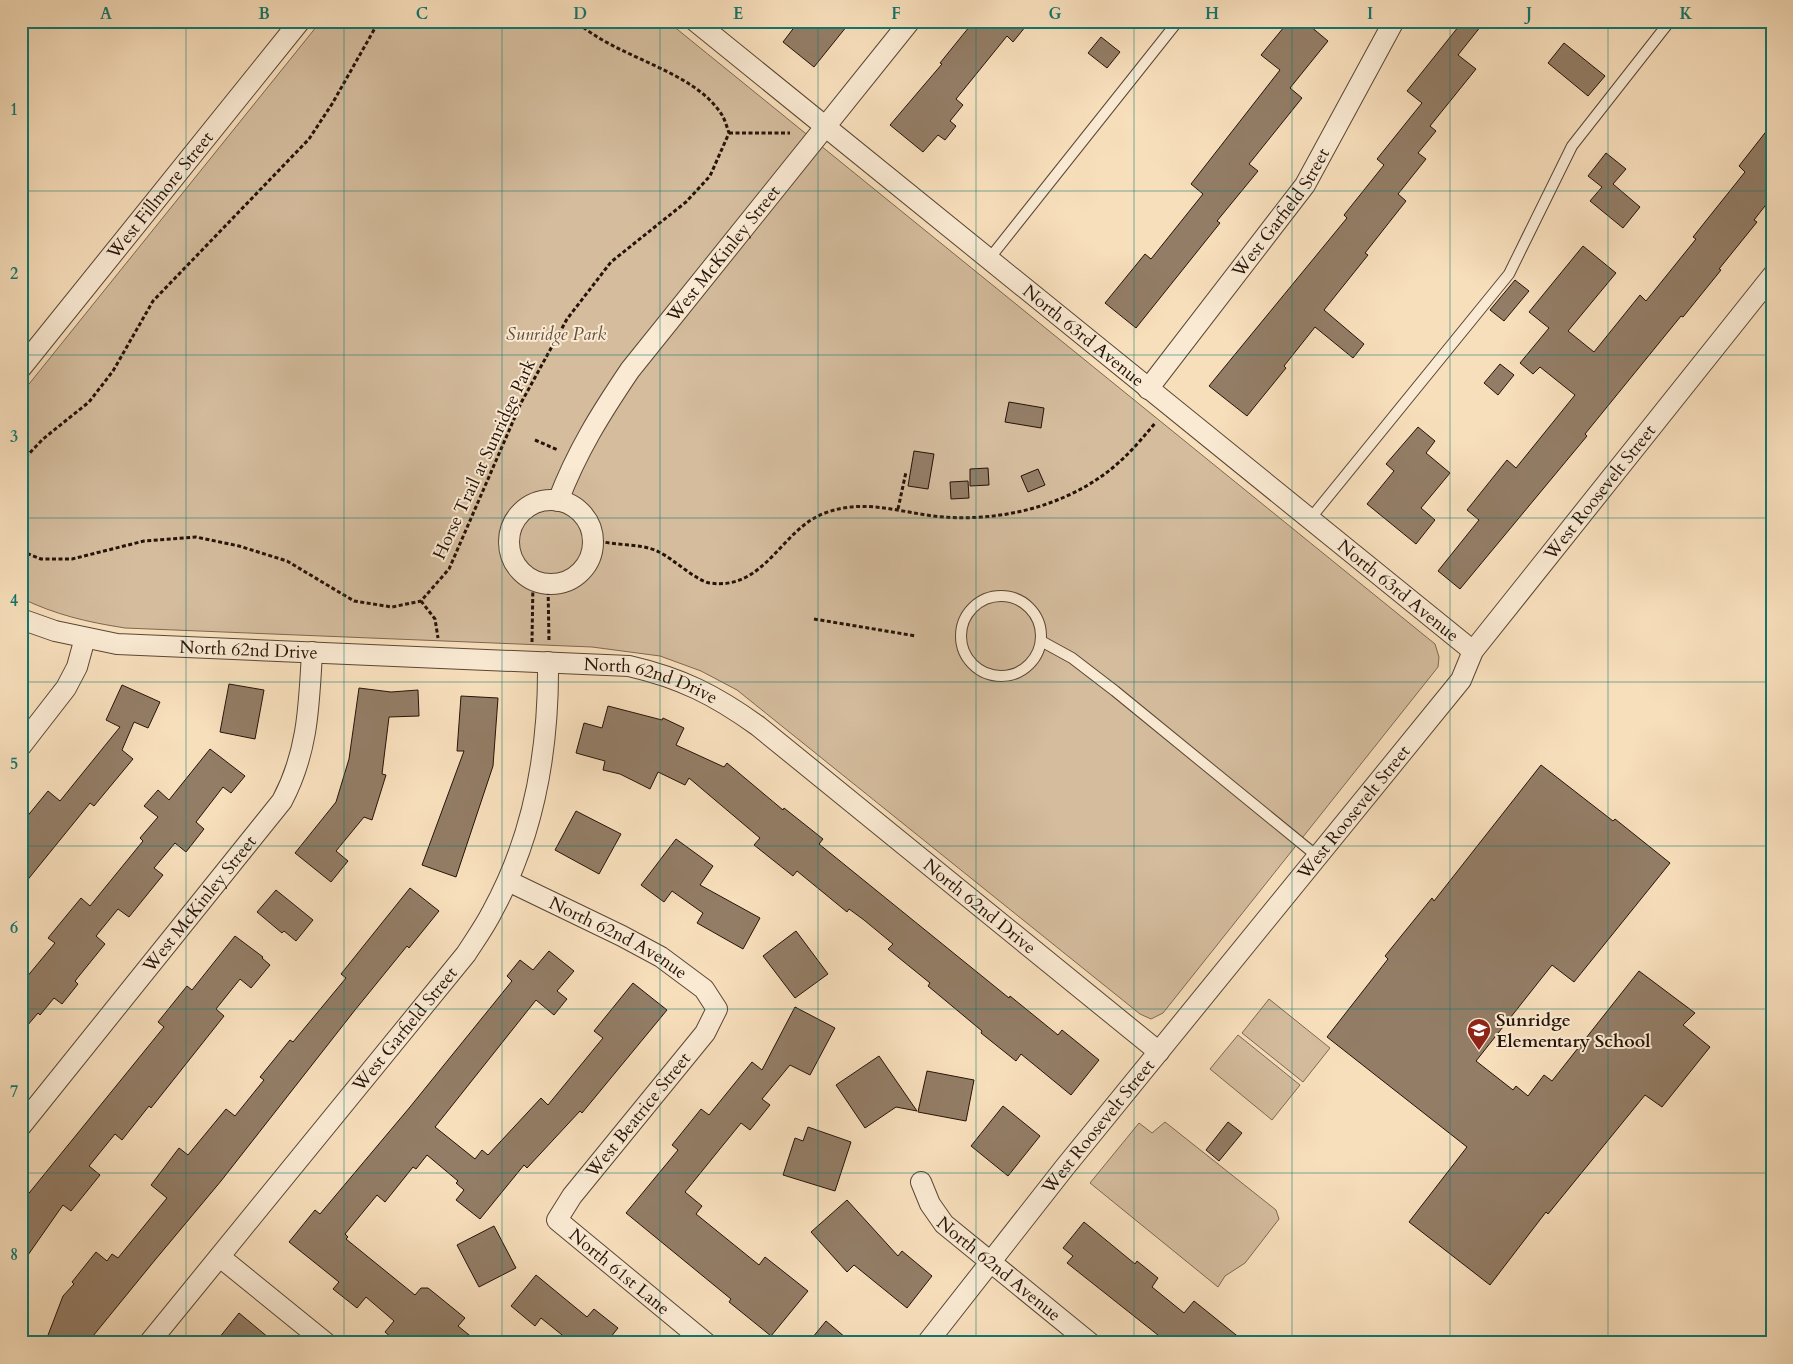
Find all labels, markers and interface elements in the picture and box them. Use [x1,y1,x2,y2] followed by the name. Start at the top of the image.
[100,3,112,25] text: A
[258,3,270,25] text: B
[416,3,428,25] text: C
[573,3,587,25] text: D
[733,3,743,25] text: E
[891,3,901,25] text: F
[1048,3,1062,25] text: G
[1205,3,1219,25] text: H
[1367,3,1373,25] text: I
[1524,3,1532,25] text: J
[1680,3,1693,25] text: K
[10,99,18,121] text: 1
[101,126,220,265] street label: West Fillmore Street
[1226,143,1336,284] street label: West Garfield Street
[660,180,787,328] street label: West McKinley Street
[10,263,18,285] text: 2
[1017,279,1149,393] street label: North 63rd Avenue
[506,322,606,347] park label: Sunridge Park
[427,354,542,564] street label: Horse Trail at Sunridge Park
[1538,419,1662,566] street label: West Roosevelt Street
[10,426,18,448] text: 3
[1332,534,1464,648] street label: North 63rd Avenue
[10,590,18,612] text: 4
[179,635,318,666] street label: North 62nd Drive
[583,652,722,710] street label: North 62nd Drive
[1291,740,1416,886] street label: West Roosevelt Street
[10,753,18,775] text: 5
[137,830,263,979] street label: West McKinley Street
[918,853,1041,960] street label: North 62nd Drive
[545,891,692,985] street label: North 62nd Avenue
[10,917,18,939] text: 6
[346,962,464,1098] street label: West Garfield Street
[1496,1008,1650,1054] place label: Sunridge Elementary School
[1466,1017,1492,1051] school or university icon: Sunridge Elementary School
[579,1047,697,1184] street label: West Beatrice Street
[1036,1054,1161,1200] street label: West Roosevelt Street
[10,1081,18,1103] text: 7
[931,1211,1066,1327] street label: North 62nd Avenue
[563,1223,675,1321] street label: North 61st Lane
[10,1244,18,1266] text: 8

